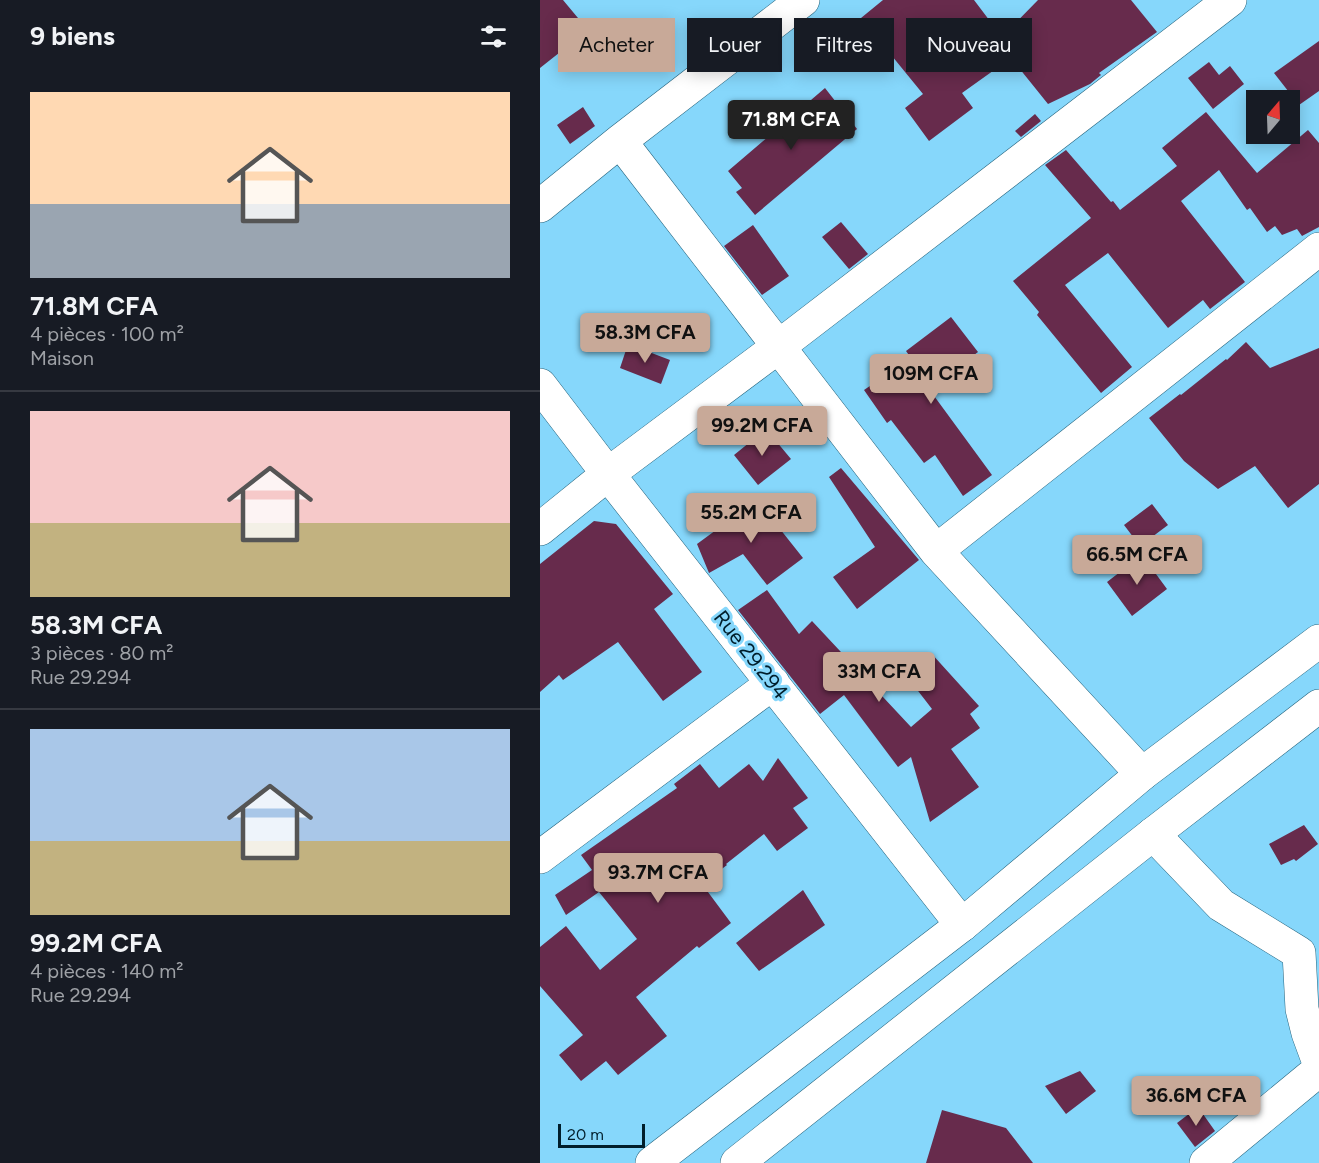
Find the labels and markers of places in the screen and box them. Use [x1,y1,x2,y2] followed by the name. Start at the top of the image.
[722,100,860,151] pin: 71.8M CFA
[576,313,714,364] pin: 58.3M CFA
[869,354,993,405] pin: 109M CFA
[693,406,831,457] pin: 99.2M CFA
[682,493,820,544] pin: 55.2M CFA
[1068,535,1206,586] pin: 66.5M CFA
[824,652,934,703] pin: 33M CFA
[589,853,727,904] pin: 93.7M CFA
[1127,1076,1265,1127] pin: 36.6M CFA

